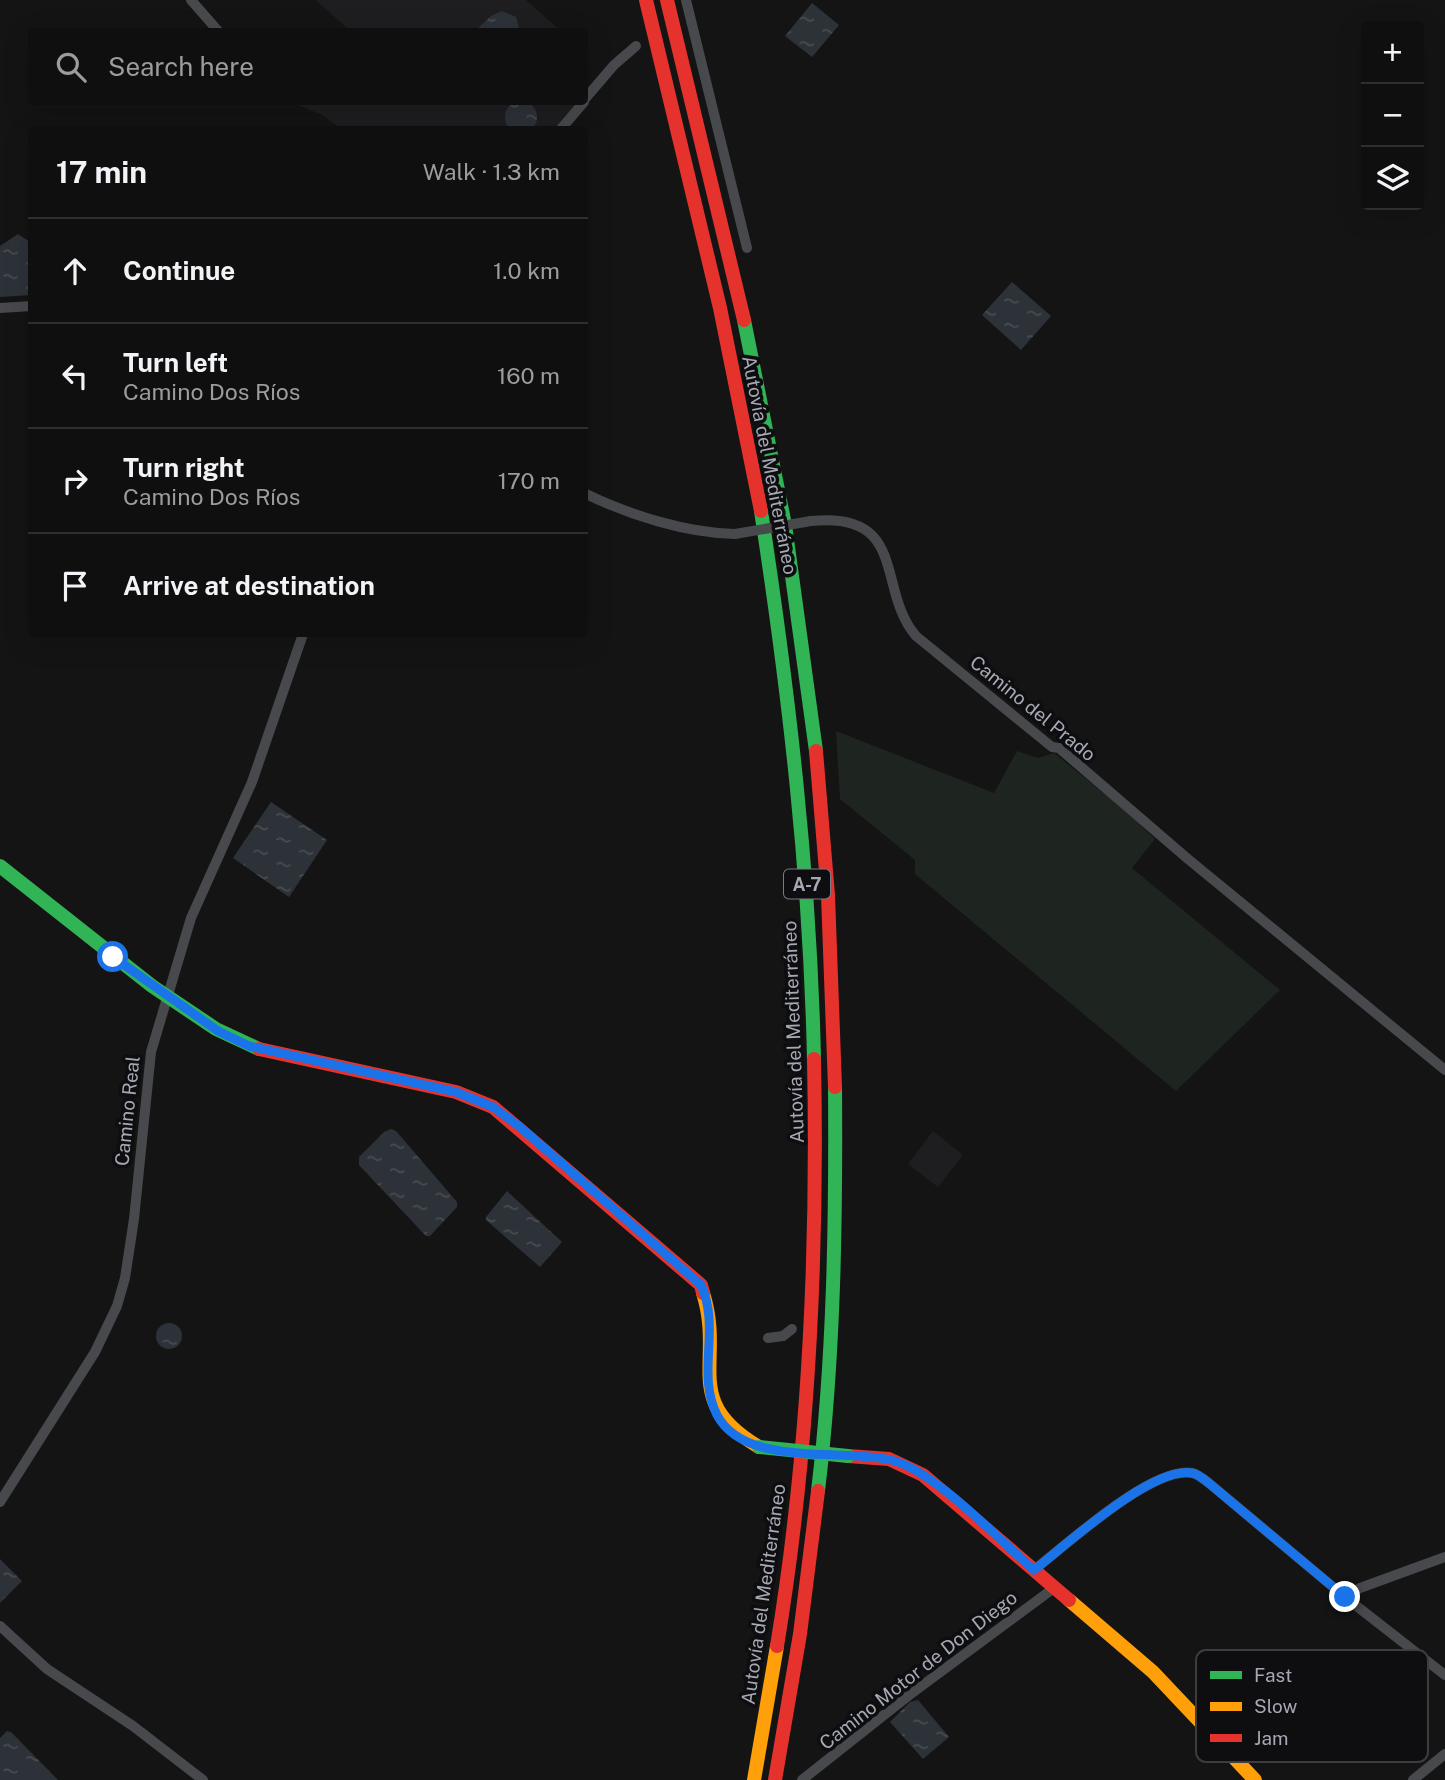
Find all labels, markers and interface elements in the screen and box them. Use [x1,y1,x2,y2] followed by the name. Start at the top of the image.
[1361,21,1424,210] map controls
[1361,21,1424,84] button: +
[28,28,588,105] search box
[52,48,90,86] icon: search
[108,51,254,82] text: Search here
[1361,84,1424,147] button: −
[1361,147,1424,210] button: layers
[56,154,147,190] text: 17 min
[423,158,560,185] text: Walk · 1.3 km
[56,252,94,290] icon: ahead
[123,255,235,286] text: Continue
[493,257,560,284] text: 1.0 km
[123,347,228,378] text: Turn left
[738,354,802,576] street label: Autovía del Mediterráneo
[56,357,94,395] icon: left
[497,362,560,389] text: 160 m
[123,378,300,405] text: Camino Dos Ríos
[123,452,245,483] text: Turn right
[56,462,94,500] icon: right
[498,467,560,494] text: 170 m
[123,483,300,510] text: Camino Dos Ríos
[56,567,94,605] icon: arrive
[123,570,375,601] text: Arrive at destination
[966,651,1100,765] street label: Camino del Prado
[784,870,830,898] road number: A-7
[778,920,808,1144] street label: Autovía del Mediterráneo
[97,941,128,972] route start
[110,1055,144,1167] street label: Camino Real
[737,1482,789,1706] street label: Autovía del Mediterráneo
[1329,1581,1360,1612] route end
[815,1586,1021,1754] street label: Camino Motor de Don Diego
[1196,1650,1428,1762] legend
[1254,1664,1292,1686] text: Fast
[1254,1695,1298,1717] text: Slow
[1254,1727,1288,1749] text: Jam

